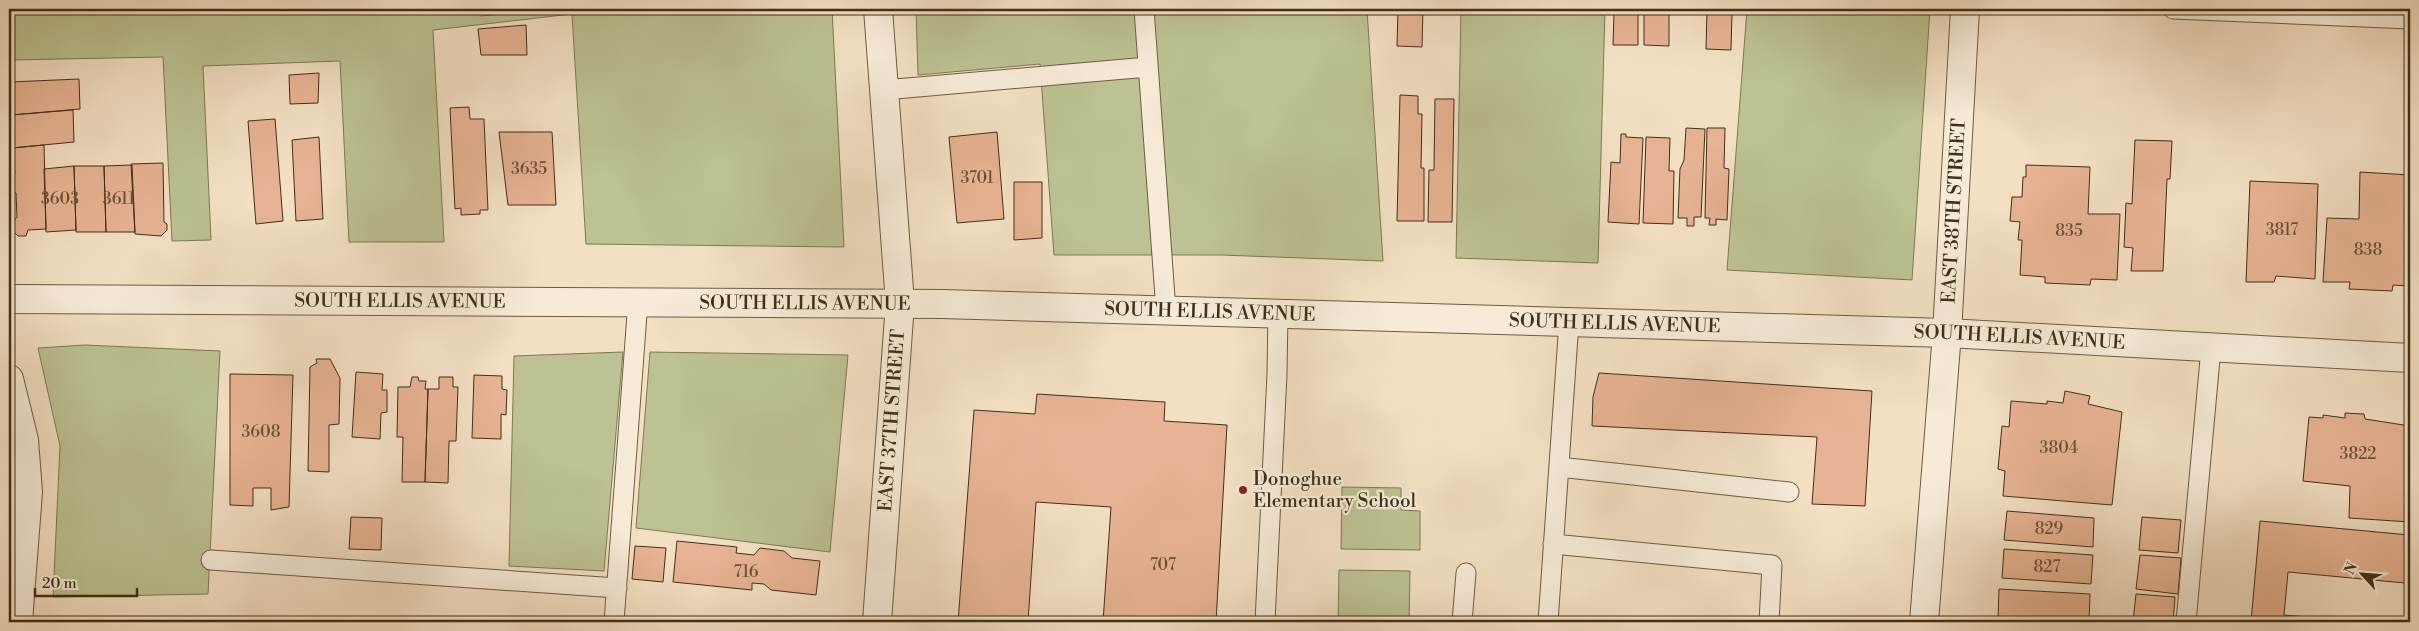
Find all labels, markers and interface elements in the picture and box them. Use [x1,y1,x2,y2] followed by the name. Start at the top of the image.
[1937,118,1971,304] street label: EAST 38TH STREET
[511,159,547,179] house number: 3635
[960,168,994,188] house number: 3701
[41,189,79,209] house number: 3603
[103,189,135,209] house number: 3611
[2266,220,2298,240] house number: 3817
[2055,221,2083,241] house number: 835
[2354,240,2382,260] house number: 838
[294,289,506,314] street label: SOUTH ELLIS AVENUE
[699,291,911,316] street label: SOUTH ELLIS AVENUE
[1104,297,1316,327] street label: SOUTH ELLIS AVENUE
[1509,308,1721,338] street label: SOUTH ELLIS AVENUE
[1913,320,2126,355] street label: SOUTH ELLIS AVENUE
[873,328,910,513] street label: EAST 37TH STREET
[242,422,281,442] house number: 3608
[2040,438,2079,458] house number: 3804
[2340,444,2376,464] house number: 3822
[1253,467,1417,513] place label: Donoghue Elementary School
[1237,484,1249,496] marker: Donoghue Elementary School
[2035,519,2064,539] house number: 829
[2336,548,2386,598] north arrow
[1150,555,1176,575] house number: 707
[2034,557,2060,577] house number: 827
[2341,560,2362,578] text: N
[734,562,759,582] house number: 716
[35,566,138,598] scale bar
[42,574,77,593] text: 20 m

